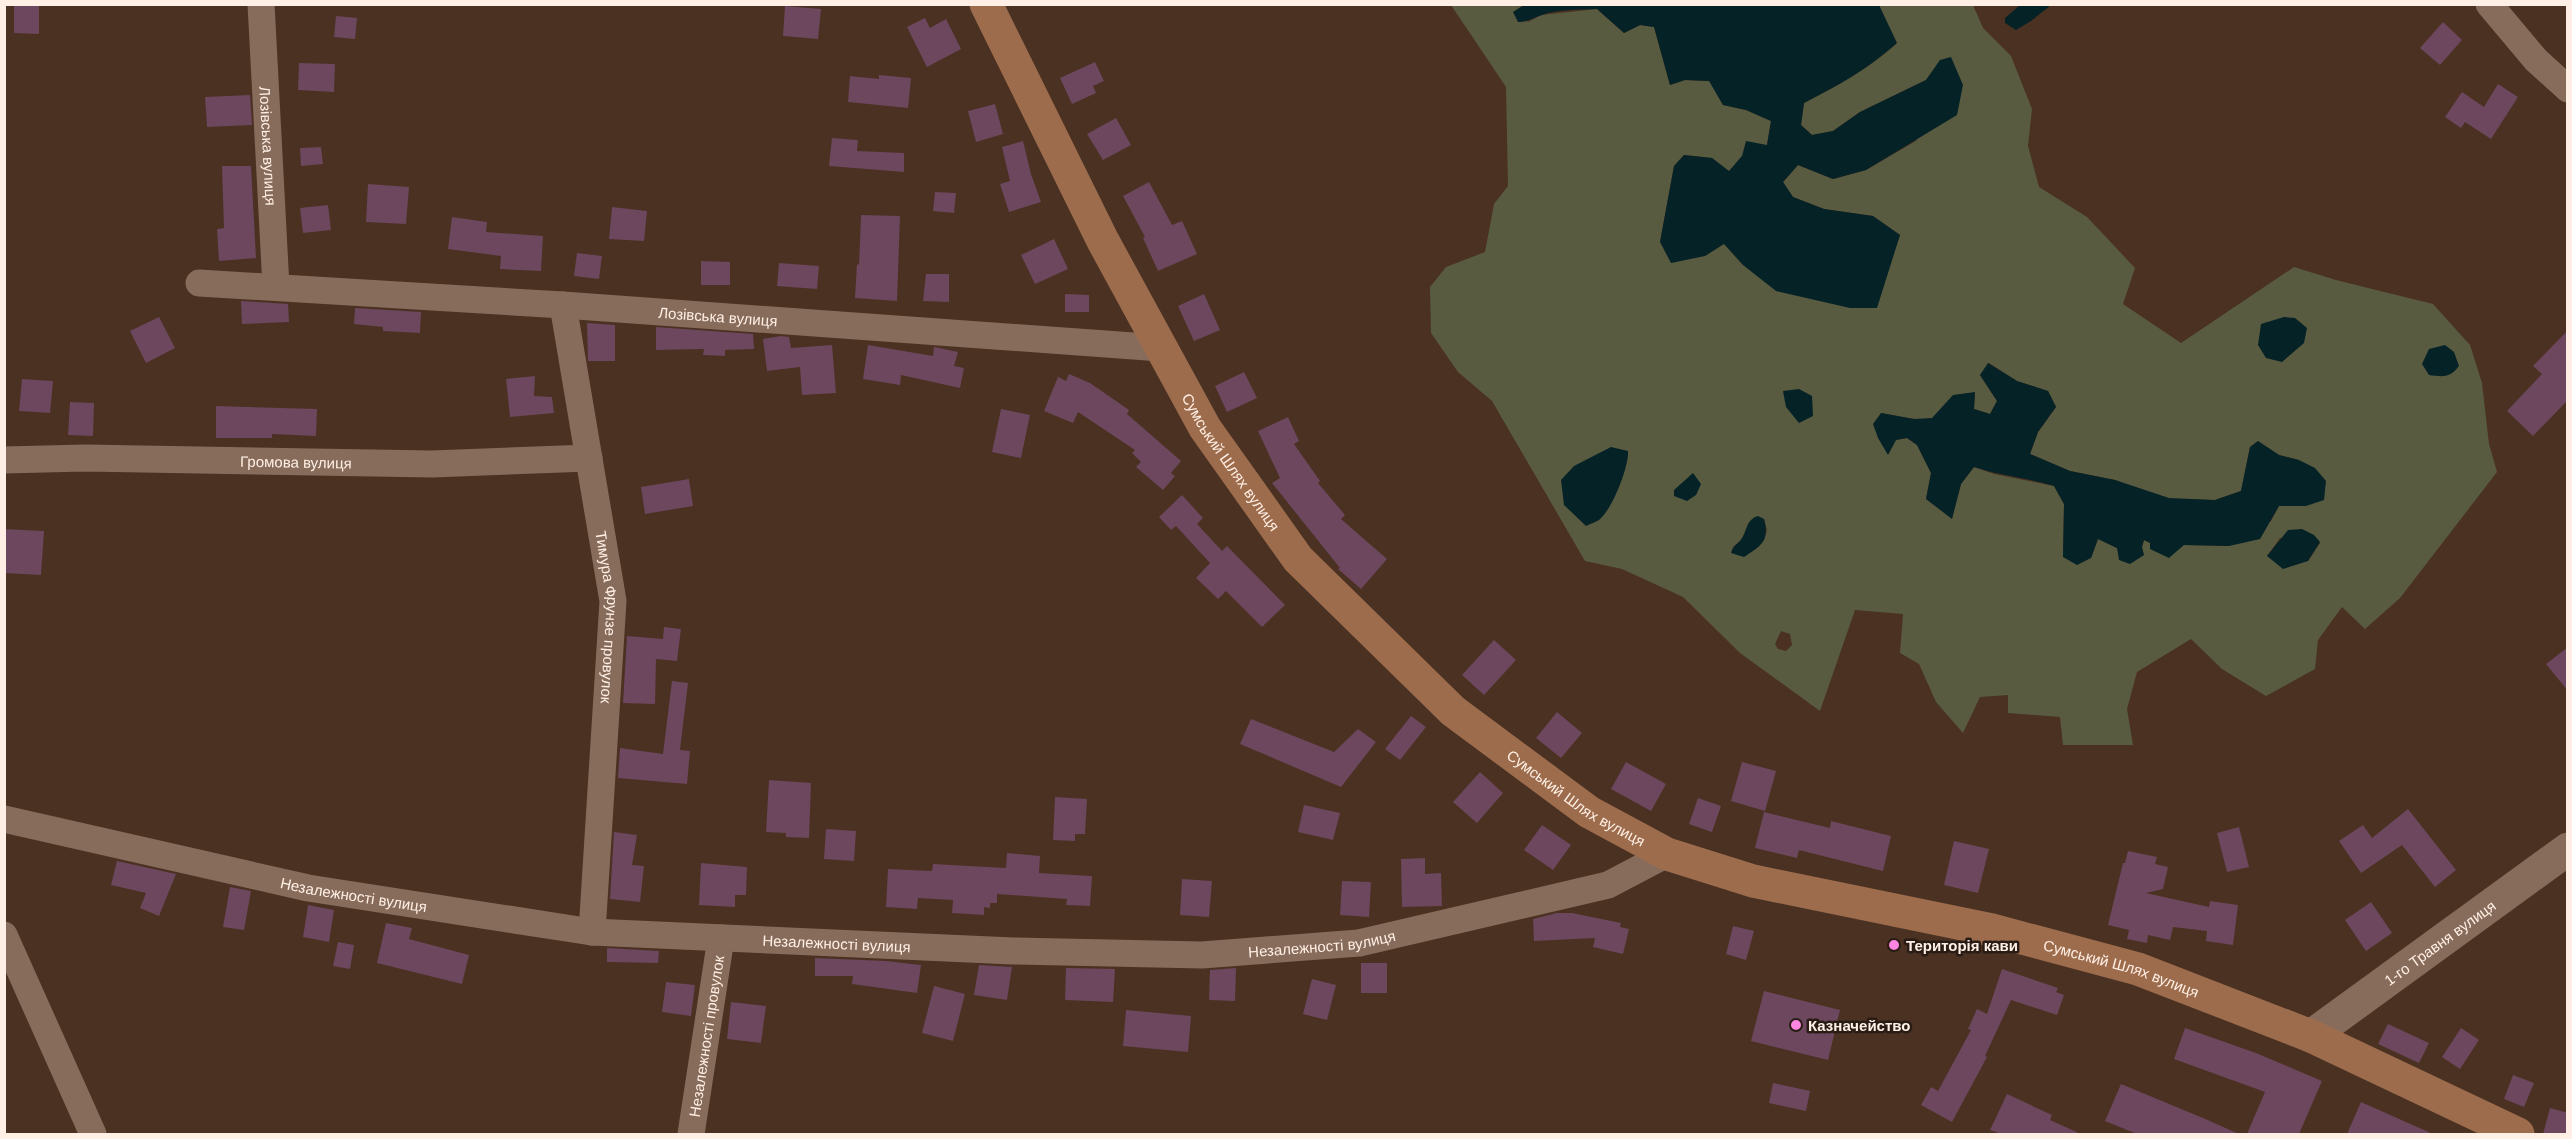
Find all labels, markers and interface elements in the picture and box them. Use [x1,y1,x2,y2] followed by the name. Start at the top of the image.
[257,86,280,206] street label: Лозівська вулиця
[658,303,778,329] street label: Лозівська вулиця
[1179,390,1284,534] street label: Сумський Шлях вулиця
[240,452,352,471] street label: Громова вулиця
[593,530,622,704] street label: Тимура Фрунзе провулок
[1504,746,1648,849] street label: Сумський Шлях вулиця
[279,874,428,915] street label: Незалежності вулиця
[2381,896,2498,989] street label: 1-го Травня вулиця
[1247,926,1397,960] street label: Незалежності вулиця
[762,931,911,955] street label: Незалежності вулиця
[2042,936,2202,1000] street label: Сумський Шлях вулиця
[1906,937,2018,954] place label: Територія кави
[1887,938,1901,952] marker: Територія кави
[685,954,727,1118] street label: Незалежності провулок
[1808,1017,1911,1034] place label: Казначейство
[1789,1018,1803,1032] marker: Казначейство

